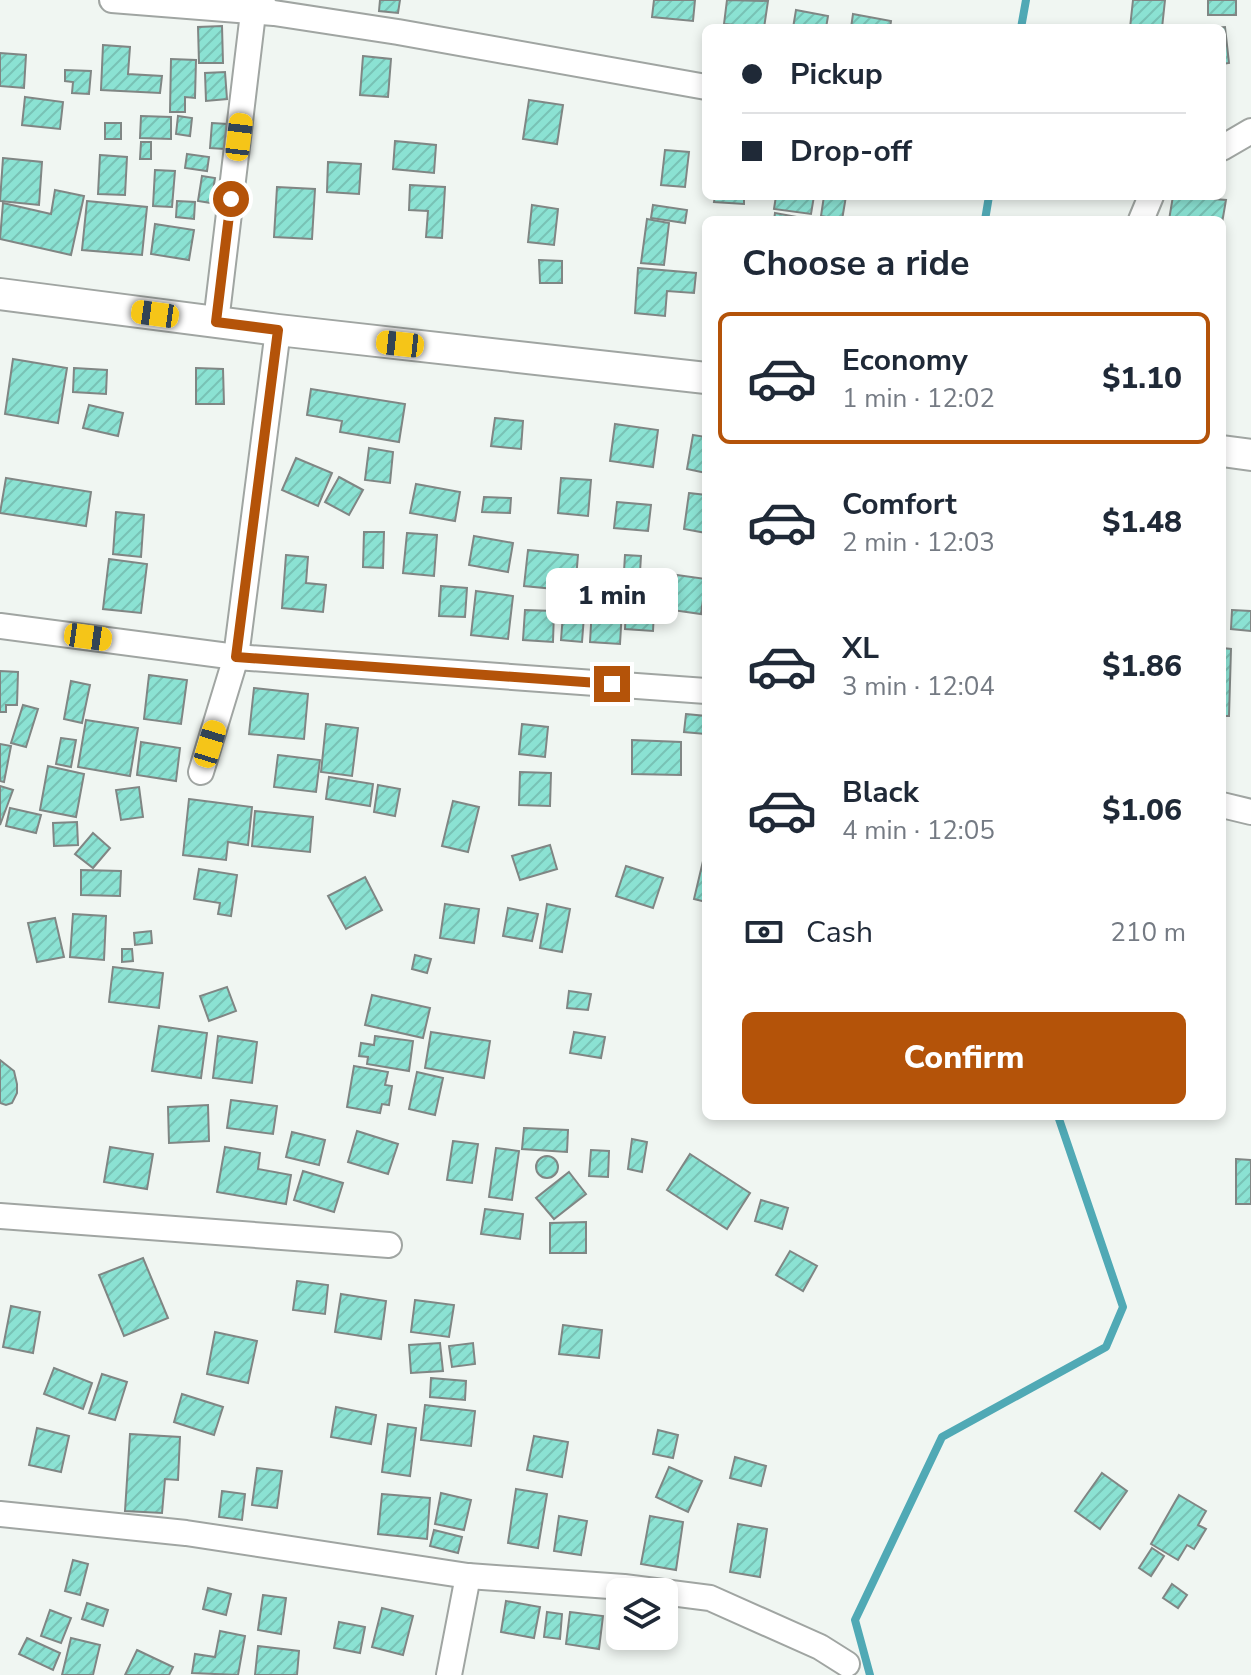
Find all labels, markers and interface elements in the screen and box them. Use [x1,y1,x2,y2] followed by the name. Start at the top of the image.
[790,54,883,95] text: Pickup
[224,112,254,162] car
[790,131,912,172] text: Drop-off
[213,181,249,217] route start
[742,239,970,288] text: Choose a ride
[130,299,180,329] car
[375,330,425,358] car
[842,340,968,381] text: Economy
[746,342,818,414] icon: car
[1102,358,1182,399] text: $1.10
[842,381,995,416] text: 1 min · 12:02
[842,484,957,525] text: Comfort
[746,486,818,558] icon: car
[1102,502,1182,543] text: $1.48
[842,525,995,560] text: 2 min · 12:03
[546,568,678,624] callout: 1 min
[578,578,646,613] text: 1 min
[63,622,113,652] car
[842,628,879,669] text: XL
[746,630,818,702] icon: car
[1102,646,1182,687] text: $1.86
[594,666,630,702] route end
[842,669,995,704] text: 3 min · 12:04
[192,718,228,770] car
[842,772,919,813] text: Black
[746,774,818,846] icon: car
[1102,790,1182,831] text: $1.06
[842,813,995,848] text: 4 min · 12:05
[742,910,786,954] icon: cash
[806,912,873,953] text: Cash
[1110,915,1186,950] text: 210 m
[742,1012,1186,1104] button: Confirm
[606,1578,678,1650] map controls
[606,1578,678,1650] button: layers

